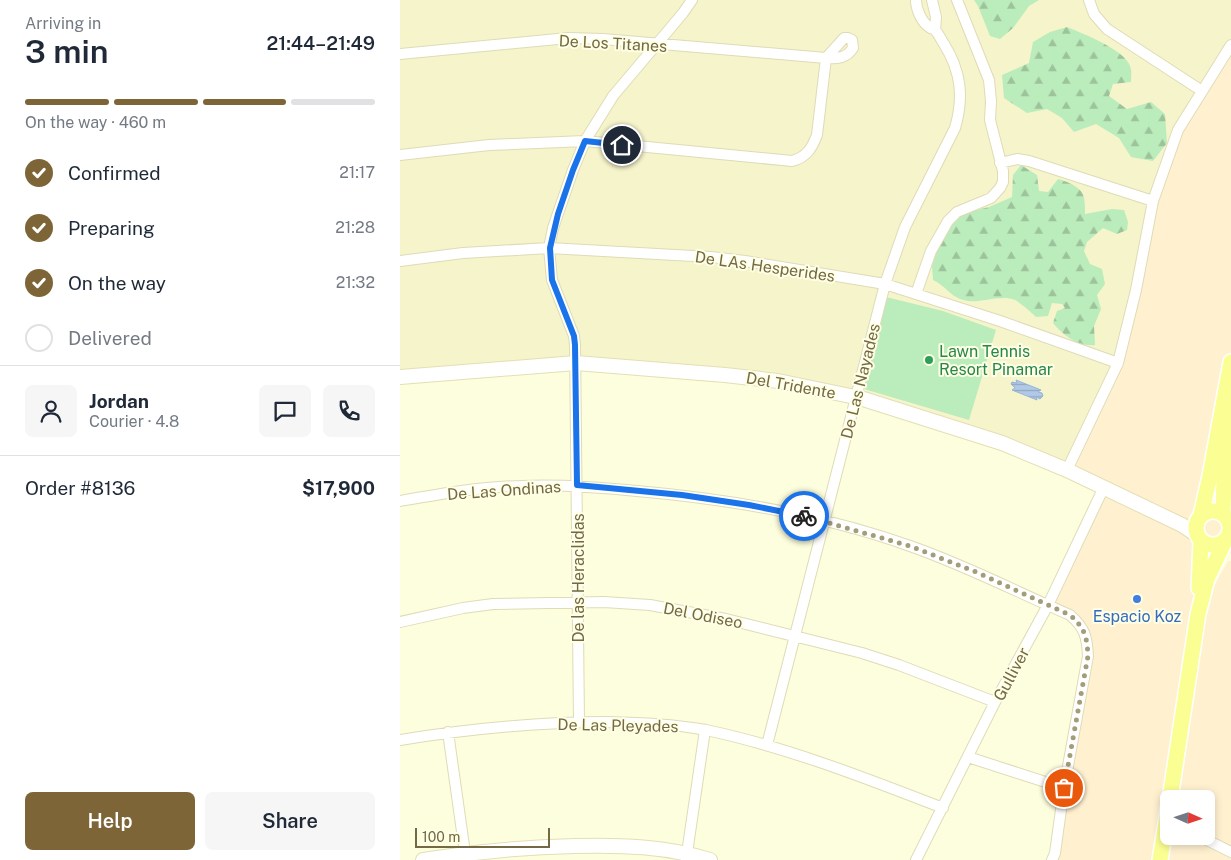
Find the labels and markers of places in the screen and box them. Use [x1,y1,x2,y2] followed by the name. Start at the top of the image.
[601,124,643,166] pin
[939,342,1053,379] place label: Lawn Tennis Resort Pinamar
[923,354,935,366] marker: Lawn Tennis Resort Pinamar
[1131,593,1143,605] marker: Espacio Koz
[1093,607,1182,626] place label: Espacio Koz
[1043,767,1085,809] pin

